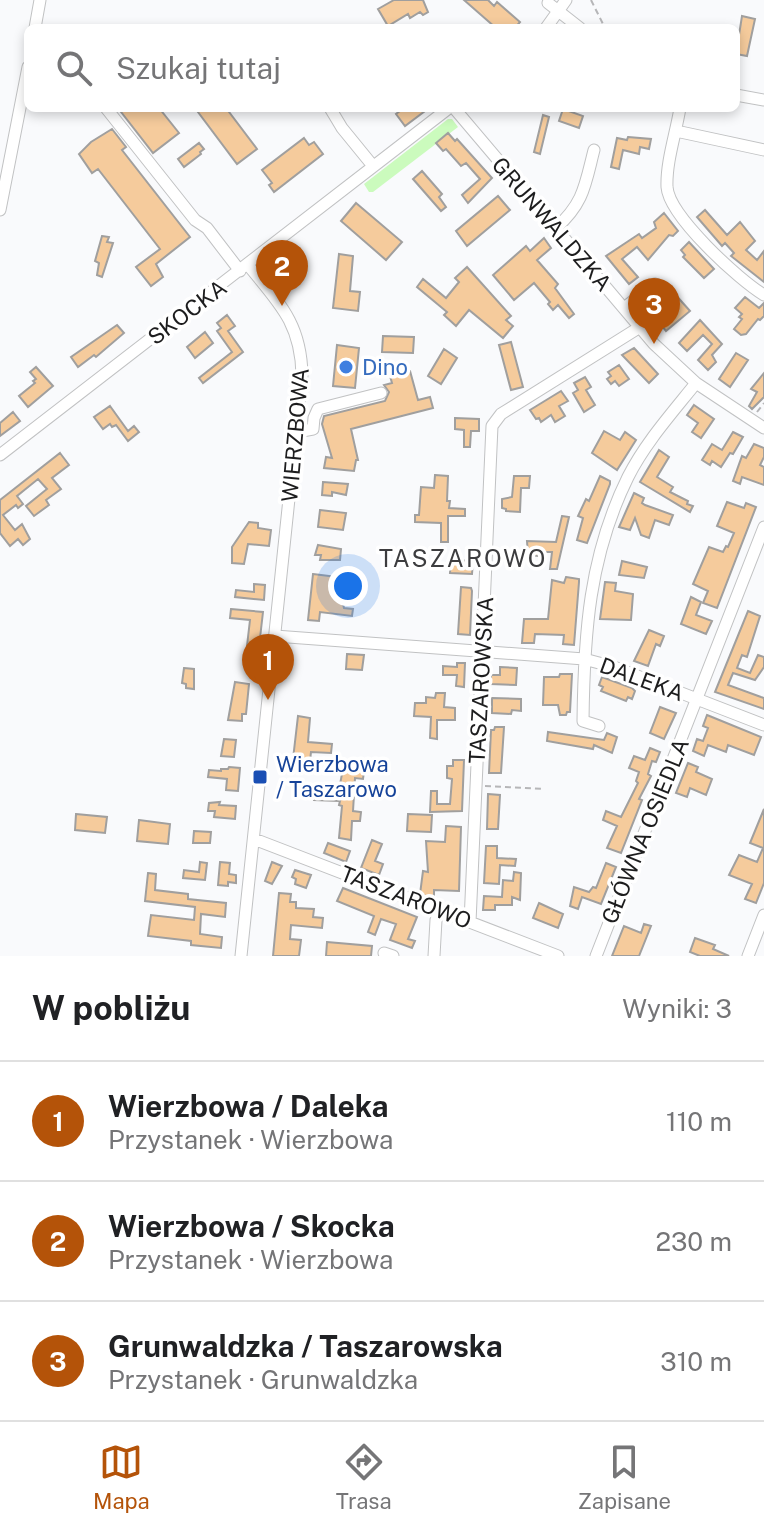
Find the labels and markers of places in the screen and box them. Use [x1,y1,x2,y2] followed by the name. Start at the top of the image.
[256,240,308,306] pin: 2
[628,278,680,344] pin: 3
[362,354,408,380] place label: Dino
[337,358,355,376] marker: Dino
[242,634,294,700] pin: 1
[276,751,397,802] place label: Wierzbowa / Taszarowo
[251,768,269,786] marker: Wierzbowa / Taszarowo

